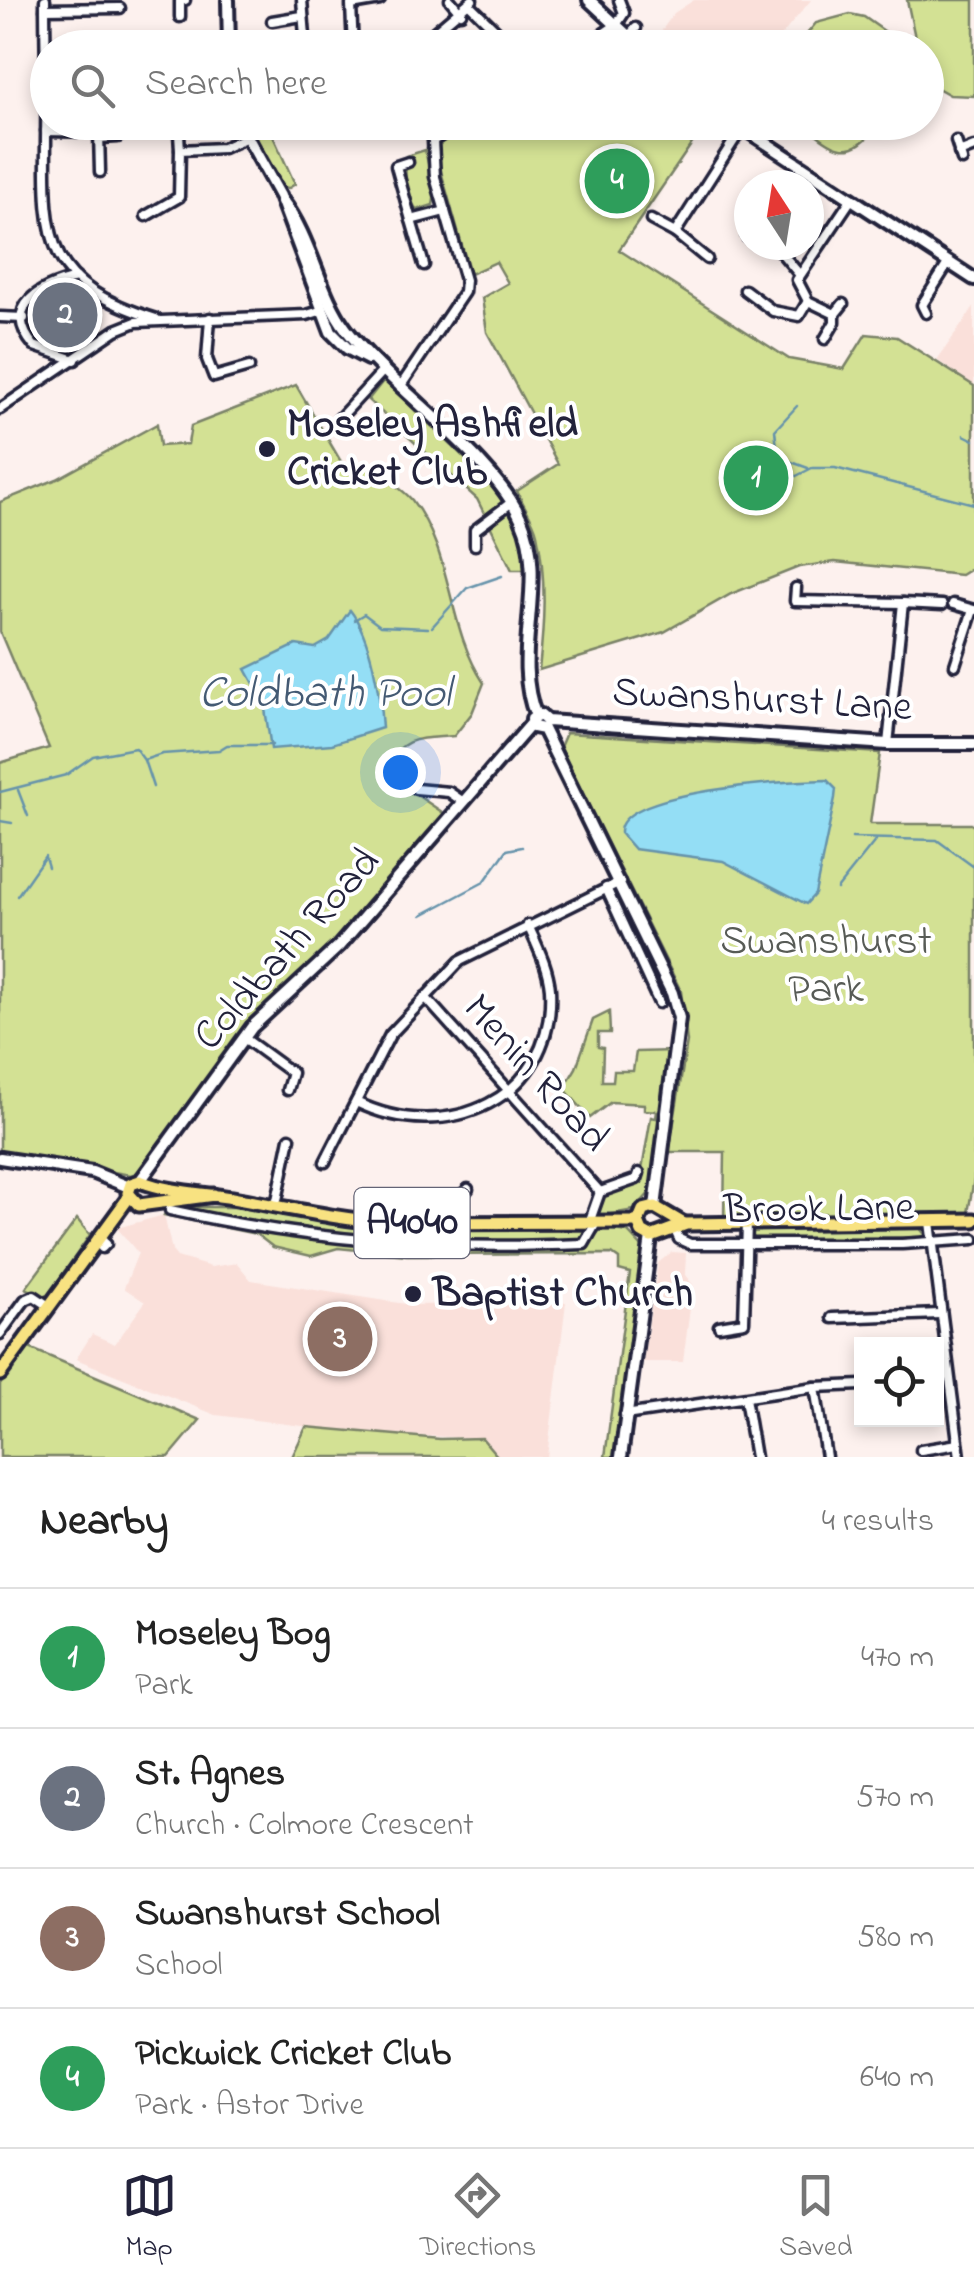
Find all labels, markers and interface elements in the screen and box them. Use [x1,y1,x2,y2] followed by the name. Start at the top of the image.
[30,30,944,140] search box
[145,57,327,113] text: Search here
[65,58,120,113] icon: search
[584,144,650,218] pin: 4
[734,170,824,260] north arrow
[32,278,98,352] pin: 2
[287,395,578,504] place label: Moseley Ashfield Cricket Club
[256,438,278,460] marker: Moseley Ashfield Cricket Club
[724,440,788,516] pin: 1
[199,662,456,728] water label: Coldbath Pool
[611,663,914,739] street label: Swanshurst Lane
[375,747,426,798] your location
[180,835,396,1065] street label: Coldbath Road
[720,912,932,1021] park label: Swanshurst Park
[447,981,623,1167] street label: Menin Road
[722,1178,915,1242] street label: Brook Lane
[354,1188,470,1258] road number: A4040
[431,1264,693,1325] place label: Baptist Church
[402,1283,424,1305] marker: Baptist Church
[308,1302,372,1376] pin: 3
[854,1337,944,1427] map controls
[854,1337,944,1427] button: locate
[40,1492,168,1553] text: Nearby
[822,1499,934,1546] text: 4 results
[135,1607,331,1663] text: Moseley Bog
[67,1635,78,1682] text: 1
[861,1635,934,1682] text: 470 m
[135,1663,193,1710] text: Park
[135,1747,285,1803] text: St. Agnes
[65,1775,80,1822] text: 2
[856,1775,934,1822] text: 570 m
[135,1803,474,1850] text: Church · Colmore Crescent
[135,1887,440,1943] text: Swanshurst School
[66,1915,79,1962] text: 3
[857,1915,934,1962] text: 580 m
[135,1943,223,1990] text: School
[135,2027,451,2083] text: Pickwick Cricket Club
[66,2055,79,2102] text: 4
[860,2055,934,2102] text: 640 m
[135,2083,364,2130] text: Park · Astor Drive
[122,2168,177,2269] tab: Map
[420,2168,536,2269] tab: Directions
[779,2168,852,2269] tab: Saved

